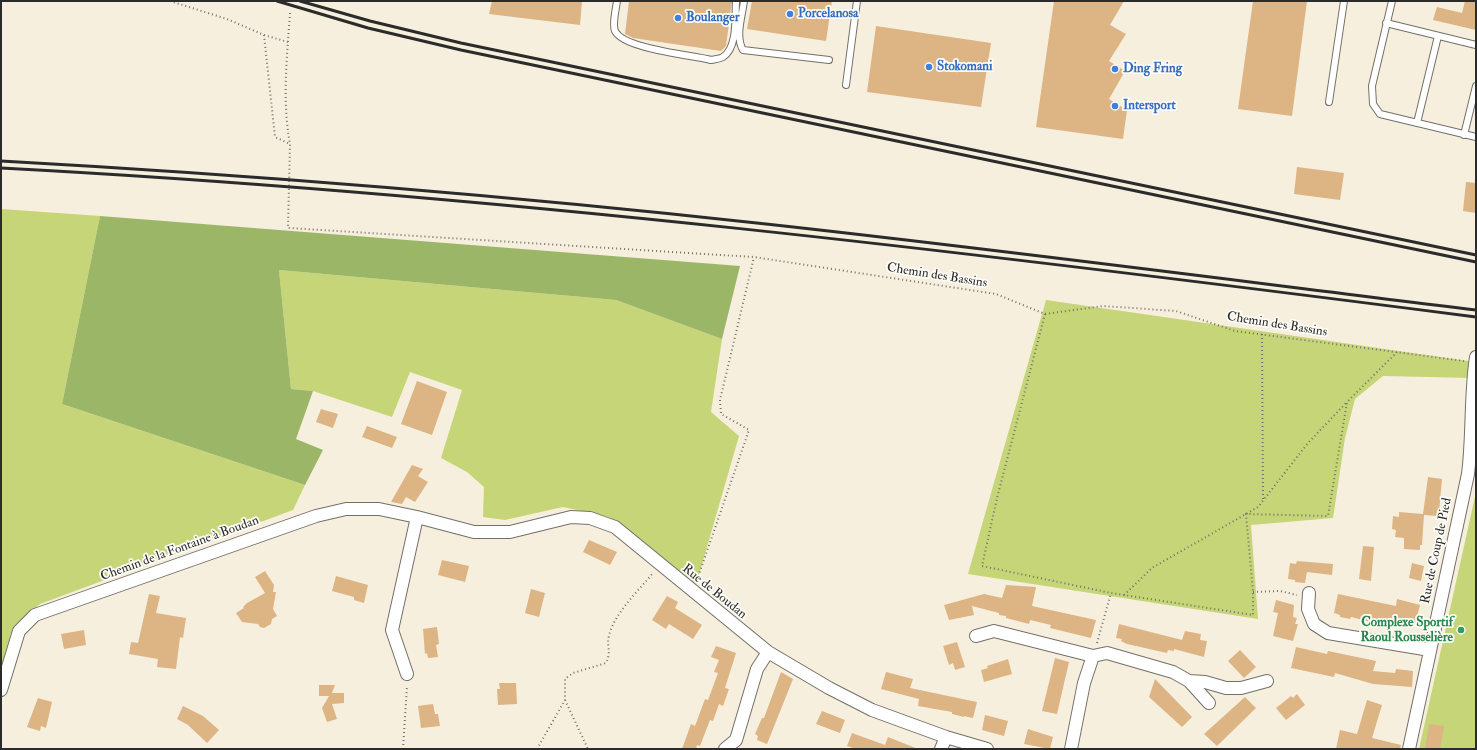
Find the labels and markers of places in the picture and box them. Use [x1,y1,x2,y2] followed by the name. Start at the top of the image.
[798,6,858,22] place label: Porcelanosa
[785,9,795,19] marker: Porcelanosa
[686,10,740,26] place label: Boulanger
[673,13,683,23] marker: Boulanger
[937,59,992,75] place label: Stokomani
[1123,61,1182,77] place label: Ding Fring
[924,62,934,72] marker: Stokomani
[1110,64,1120,74] marker: Ding Fring
[1123,98,1176,114] place label: Intersport
[1110,101,1120,111] marker: Intersport
[1360,615,1453,646] place label: Complexe Sportif Raoul Rousselière
[1456,625,1466,635] marker: Complexe Sportif Raoul Rousselière

